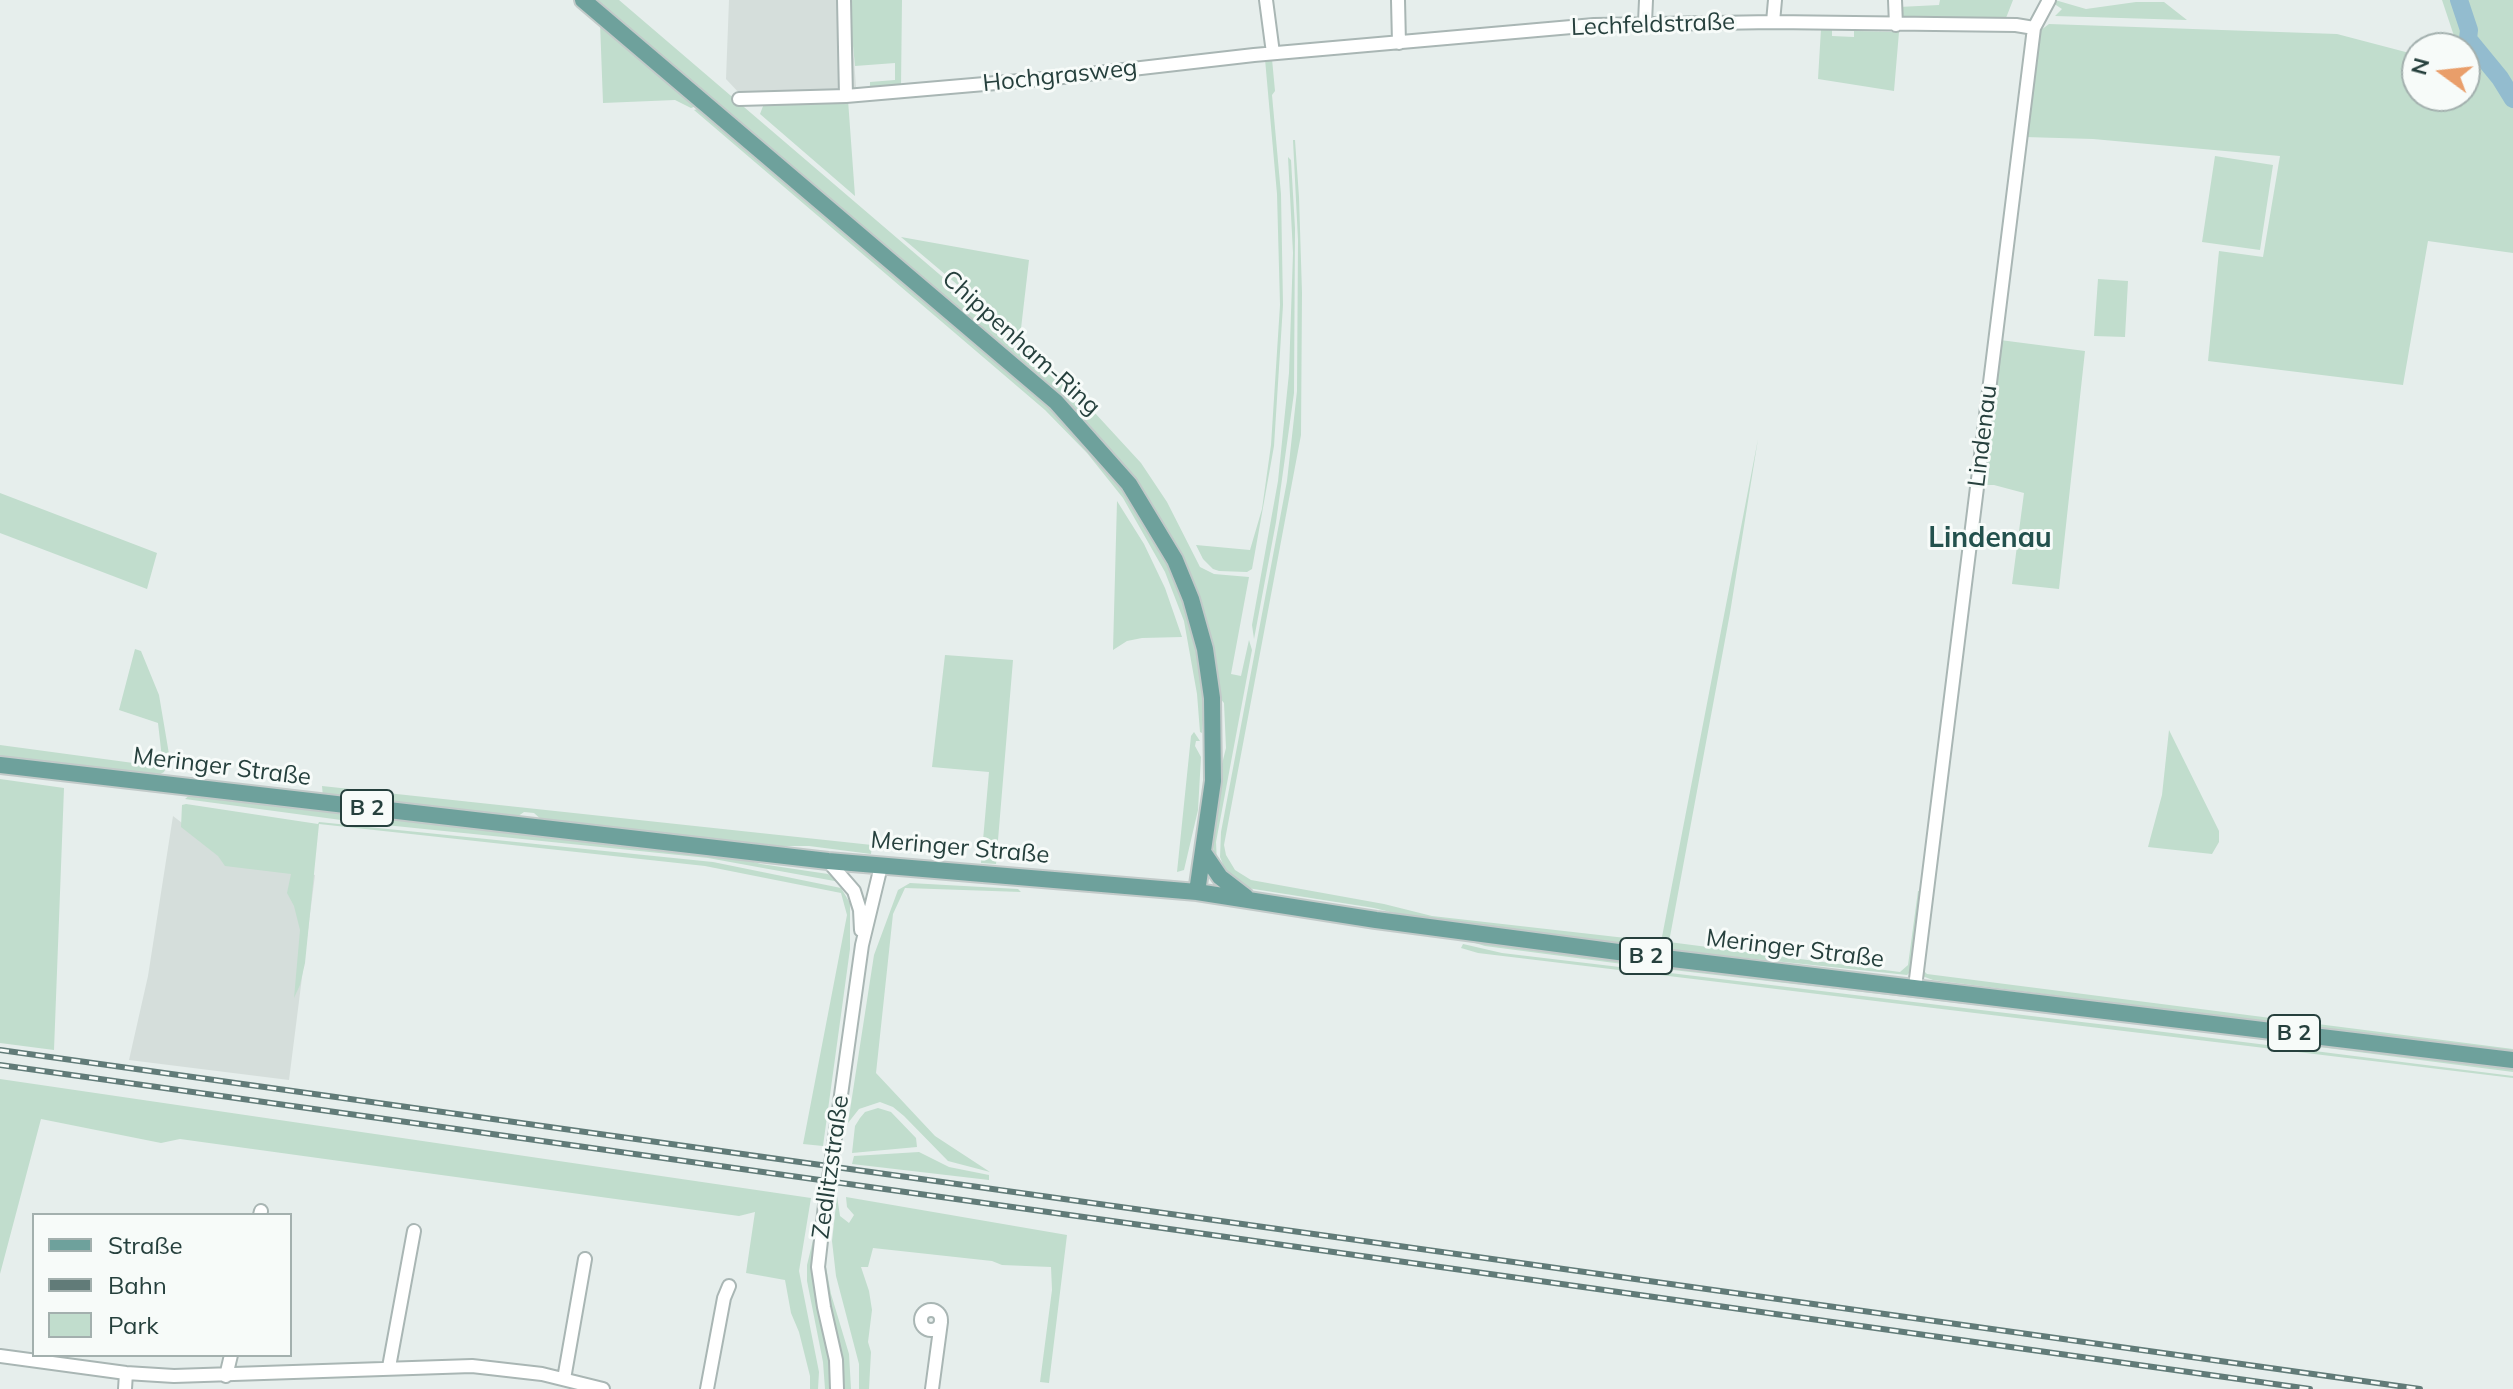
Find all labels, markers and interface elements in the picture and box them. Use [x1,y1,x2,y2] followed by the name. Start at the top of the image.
[1570,8,1736,42] street label: Lechfeldstraße
[2401,32,2481,112] north arrow
[981,54,1139,98] street label: Hochgrasweg
[2404,55,2435,78] text: N
[936,264,1106,422] street label: Chippenham-Ring
[1962,383,2004,489] street label: Lindenau
[1928,522,2052,556] district label: Lindenau
[131,742,313,792] street label: Meringer Straße
[341,790,393,826] road number: B 2
[869,826,1051,870] street label: Meringer Straße
[1704,924,1886,974] street label: Meringer Straße
[1620,938,1672,974] road number: B 2
[2268,1015,2320,1051] road number: B 2
[807,1093,855,1241] street label: Zedlitzstraße
[32,1213,292,1357] legend
[108,1230,183,1260] text: Straße
[108,1270,167,1300] text: Bahn
[108,1310,159,1340] text: Park

